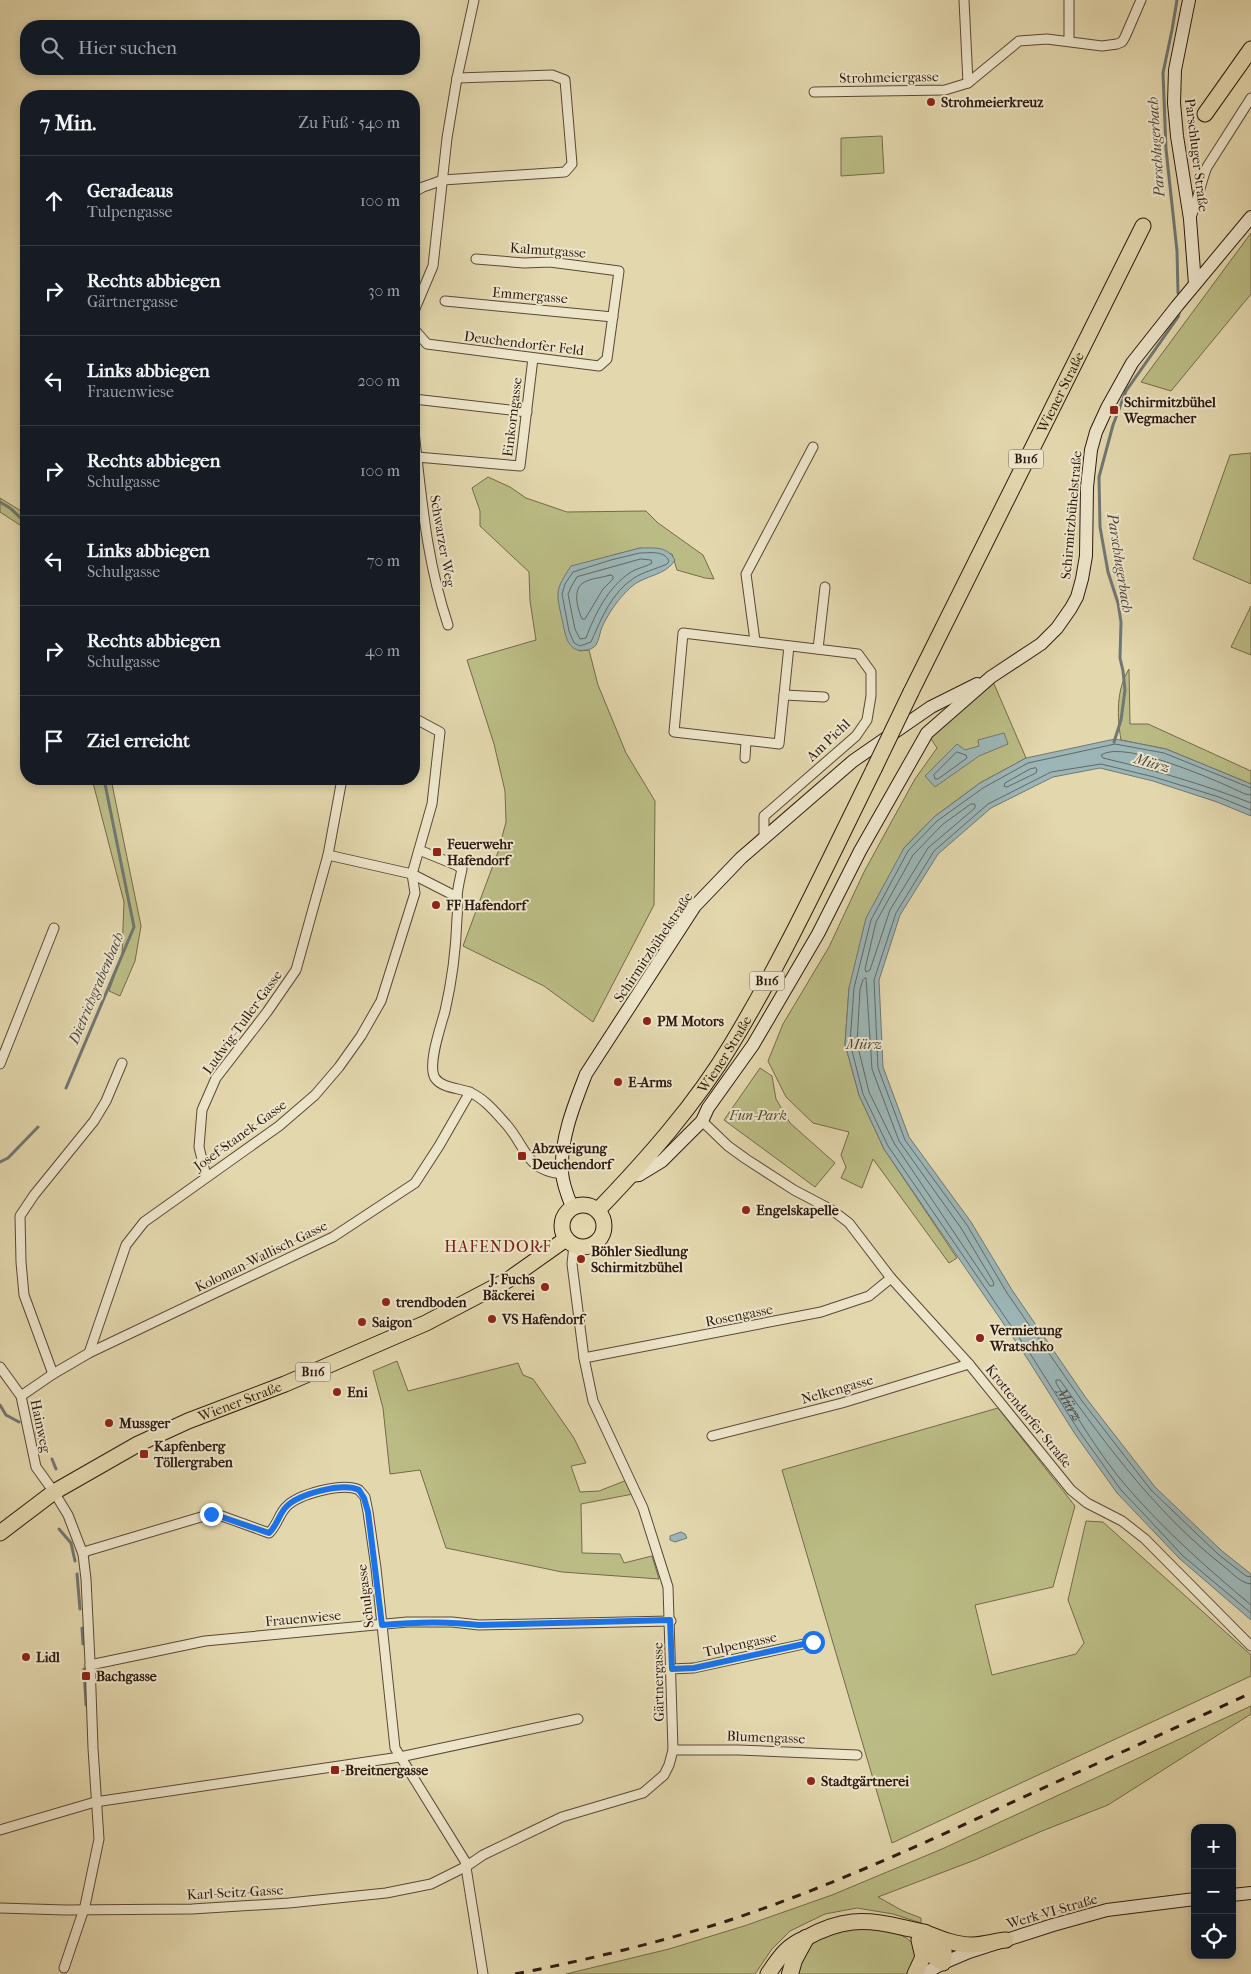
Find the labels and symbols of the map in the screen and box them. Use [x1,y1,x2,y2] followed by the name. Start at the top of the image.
[839,68,939,87] street label: Strohmeiergasse
[941,94,1044,111] place label: Strohmeierkreuz
[925,96,937,108] marker: Strohmeierkreuz
[1144,96,1169,199] water label: Parschlugerbach
[1181,97,1212,213] street label: Parschluger Straße
[509,239,587,262] street label: Kalmutgasse
[491,284,569,307] street label: Emmergasse
[463,328,585,359] street label: Deuchendorfer Feld
[1033,349,1088,436] street label: Wiener Straße
[499,376,526,458] street label: Einkorngasse
[1123,394,1216,427] place label: Schirmitzbühel Wegmacher
[1108,404,1120,416] marker: Schirmitzbühel Wegmacher
[1008,449,1044,468] road number: B116
[1057,450,1086,580] street label: Schirmitzbühelstraße
[426,494,459,589] street label: Schwarzer Weg
[1103,511,1137,614] water label: Parschlugerbach
[802,715,854,766] street label: Am Pichl
[1131,749,1172,777] water label: Mürz
[446,836,514,869] place label: Feuerwehr Hafendorf
[431,846,443,858] marker: Feuerwehr Hafendorf
[610,889,697,1006] street label: Schirmitzbühelstraße
[445,897,530,914] place label: FF Hafendorf
[430,899,442,911] marker: FF Hafendorf
[64,929,128,1047] water label: Dietrichgrabenbach
[199,967,286,1078] street label: Ludwig-Tuller-Gasse
[750,971,784,990] road number: B116
[657,1013,725,1030] place label: PM Motors
[693,1013,755,1097] street label: Wiener Straße
[641,1015,653,1027] marker: PM Motors
[845,1035,882,1053] water label: Mürz
[628,1074,673,1091] place label: E-Arms
[612,1076,624,1088] marker: E-Arms
[190,1096,290,1175] street label: Josef-Stanek-Gasse
[728,1107,787,1124] park label: Fun-Park
[531,1140,615,1173] place label: Abzweigung Deuchendorf
[516,1150,528,1162] marker: Abzweigung Deuchendorf
[756,1202,839,1219] place label: Engelskapelle
[740,1204,752,1216] marker: Engelskapelle
[192,1217,330,1296] street label: Koloman-Wallisch-Gasse
[444,1237,552,1256] district label: HAFENDORF
[591,1243,688,1276] place label: Böhler Siedlung Schirmitzbühel
[575,1253,587,1265] marker: Böhler Siedlung Schirmitzbühel
[482,1271,536,1304] place label: J. Fuchs Bäckerei
[539,1281,551,1293] marker: J. Fuchs Bäckerei
[395,1294,467,1311] place label: trendboden
[380,1296,392,1308] marker: trendboden
[704,1301,774,1330] street label: Rosengasse
[501,1311,587,1328] place label: VS Hafendorf
[486,1313,498,1325] marker: VS Hafendorf
[372,1314,413,1331] place label: Saigon
[356,1316,368,1328] marker: Saigon
[989,1322,1063,1355] place label: Vermietung Wratschko
[974,1332,986,1344] marker: Vermietung Wratschko
[982,1361,1076,1472] street label: Krottendorfer Straße
[296,1362,330,1381] road number: B116
[799,1371,875,1408] street label: Nelkengasse
[195,1378,284,1426] street label: Wiener Straße
[1051,1383,1086,1424] water label: Mürz
[347,1384,369,1401] place label: Eni
[331,1386,343,1398] marker: Eni
[27,1398,55,1455] street label: Hainweg
[118,1415,171,1432] place label: Mussger
[103,1417,115,1429] marker: Mussger
[153,1438,234,1471] place label: Kapfenberg Töllergraben
[138,1448,150,1460] marker: Kapfenberg Töllergraben
[200,1503,223,1526] route end
[353,1563,378,1629] street label: Schulgasse
[264,1607,342,1630] street label: Frauenwiese
[702,1628,779,1661] street label: Tulpengasse
[802,1631,825,1654] route start
[649,1642,668,1722] street label: Gärtnergasse
[36,1649,60,1666] place label: Lidl
[20,1651,32,1663] marker: Lidl
[96,1668,157,1685] place label: Bachgasse
[80,1670,92,1682] marker: Bachgasse
[726,1728,806,1747] street label: Blumengasse
[345,1762,428,1779] place label: Breitnergasse
[329,1764,341,1776] marker: Breitnergasse
[821,1773,910,1790] place label: Stadtgärtnerei
[805,1775,817,1787] marker: Stadtgärtnerei
[186,1881,284,1904] street label: Karl-Seitz-Gasse
[1004,1890,1100,1933] street label: Werk-VI-Straße

